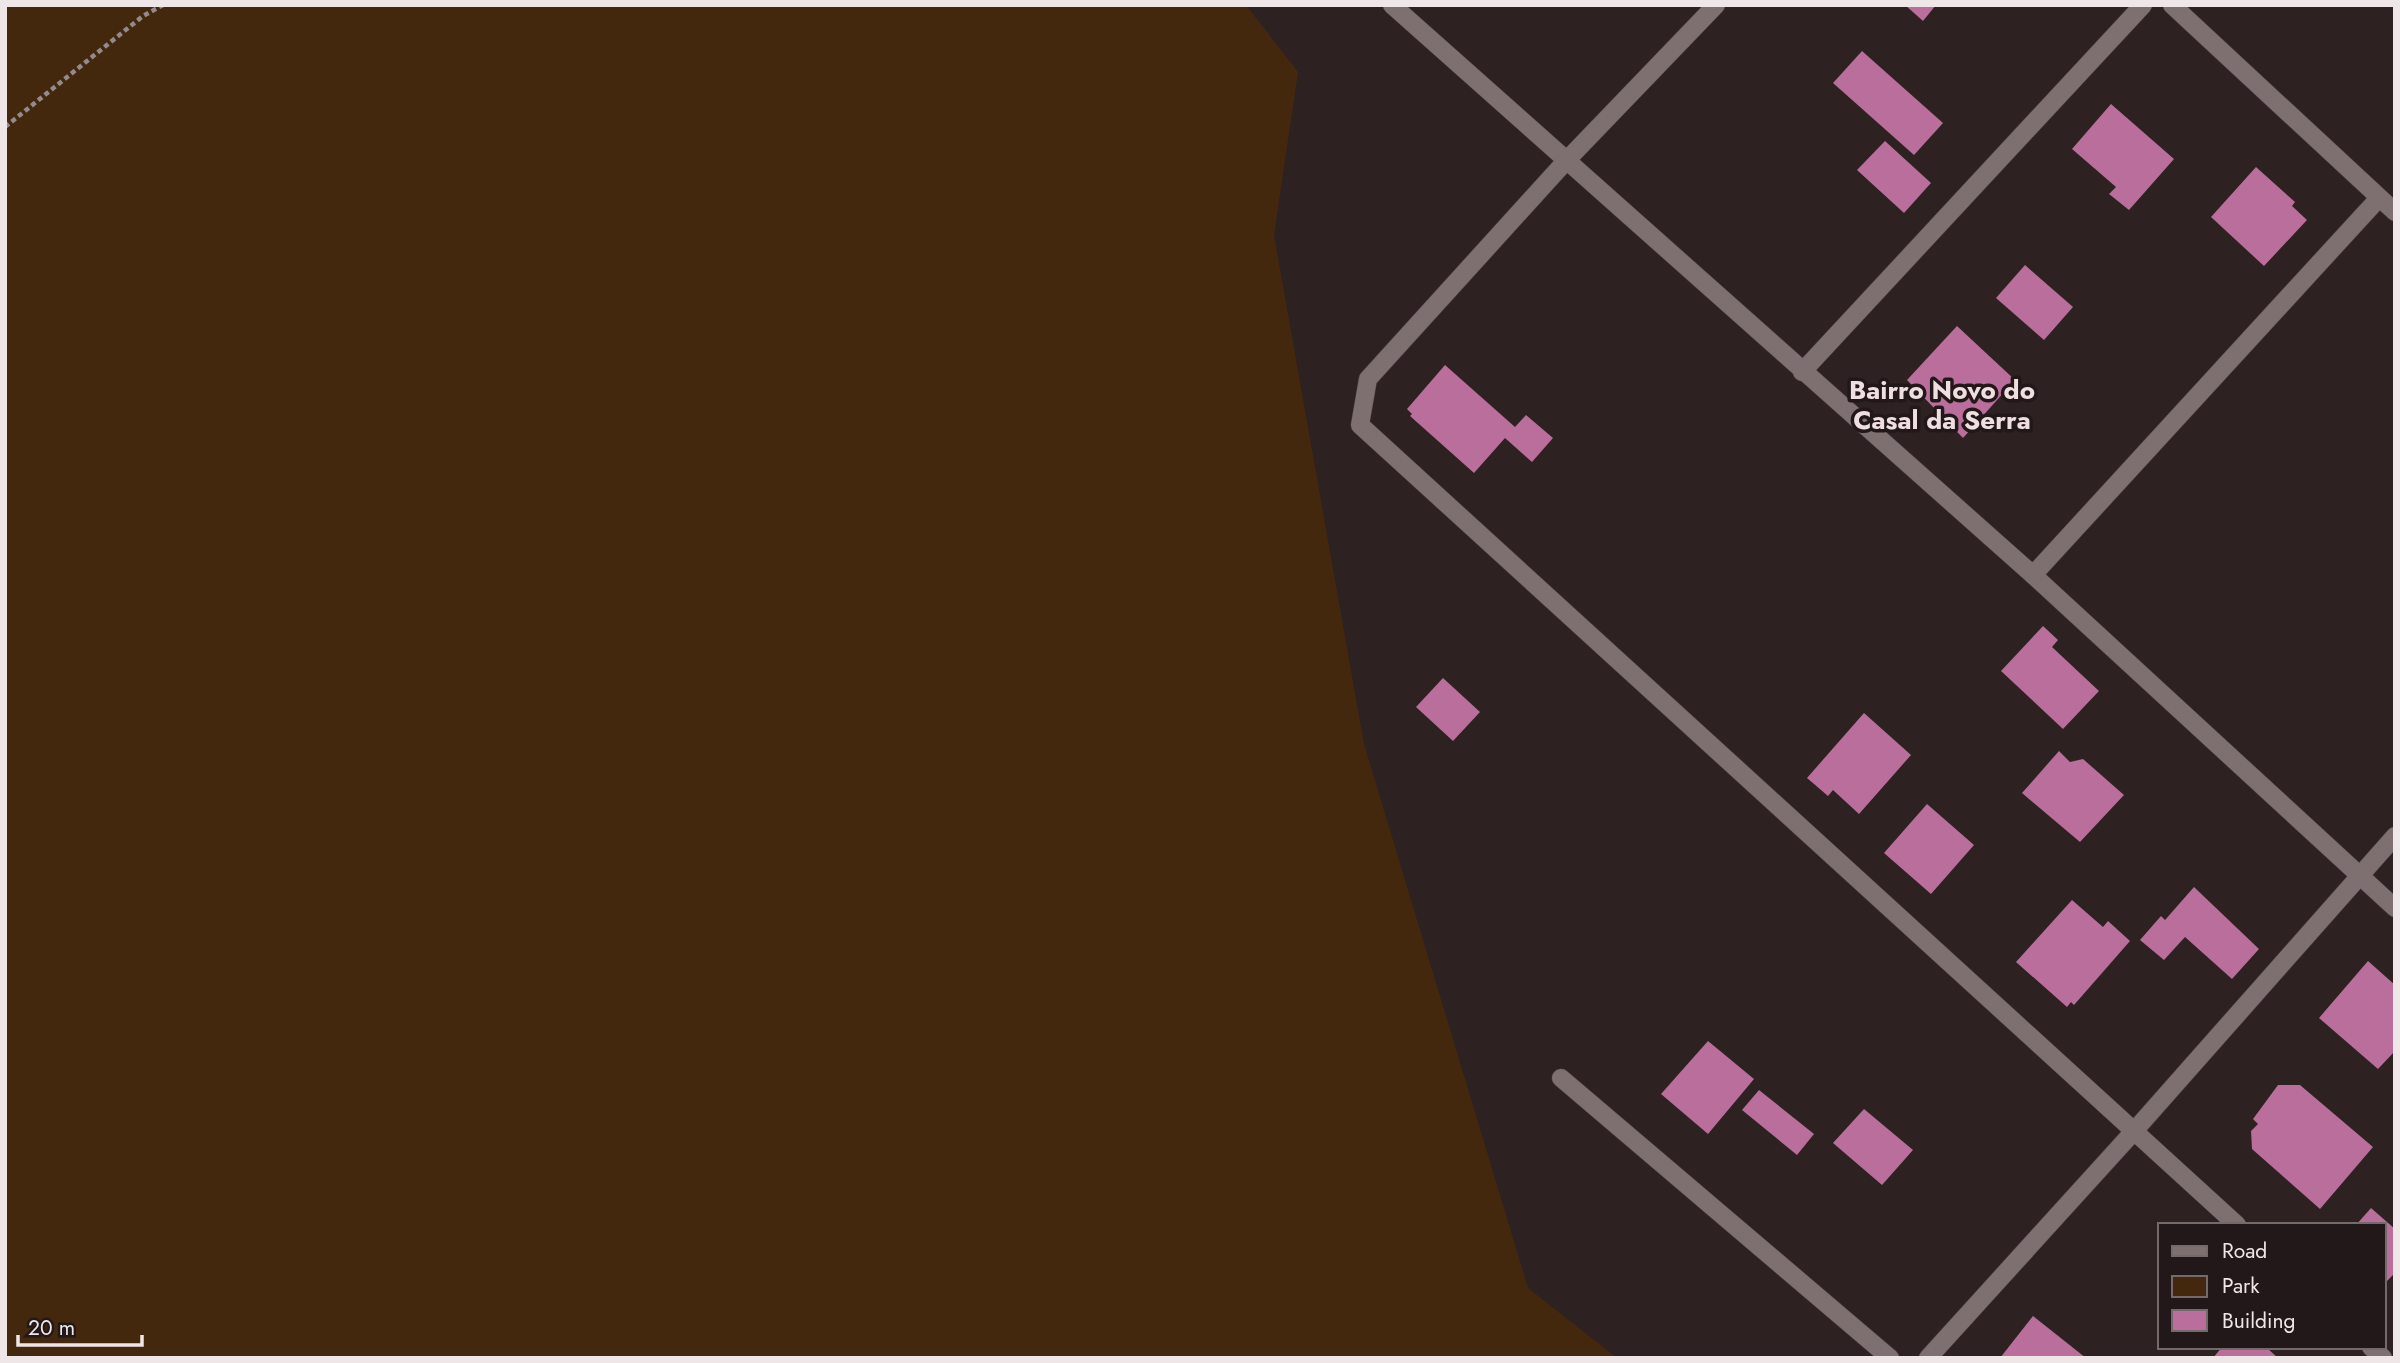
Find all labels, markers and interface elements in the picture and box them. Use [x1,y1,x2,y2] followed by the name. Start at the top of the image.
[1849,371,2035,439] district label: Bairro Novo do Casal da Serra
[2158,1223,2386,1349] legend
[2222,1236,2267,1266] text: Road
[2222,1271,2260,1301] text: Park
[18,1304,142,1348] scale bar
[2222,1306,2295,1336] text: Building
[28,1313,75,1343] text: 20 m

